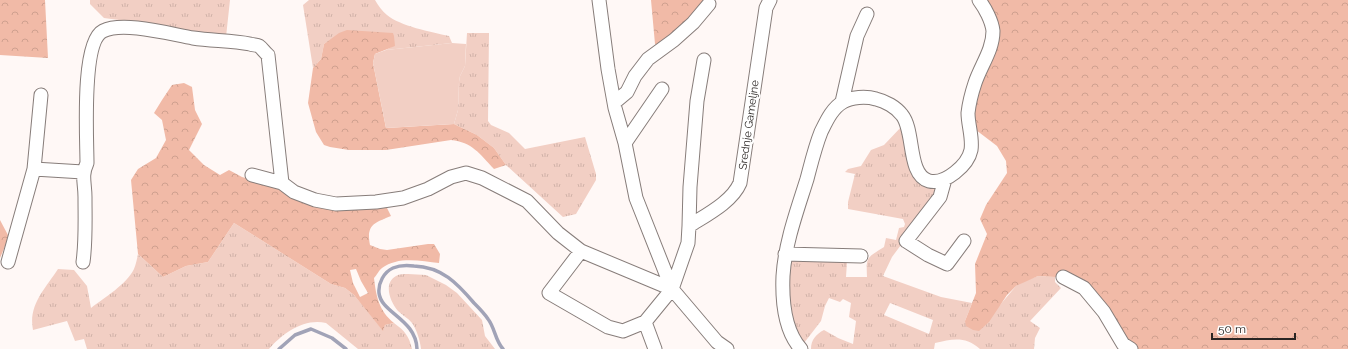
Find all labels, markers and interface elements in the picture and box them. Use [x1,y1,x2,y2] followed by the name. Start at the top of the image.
[736,79,762,171] street label: Srednje Gameljne
[1212,315,1295,341] scale bar
[1218,322,1246,336] text: 50 m

